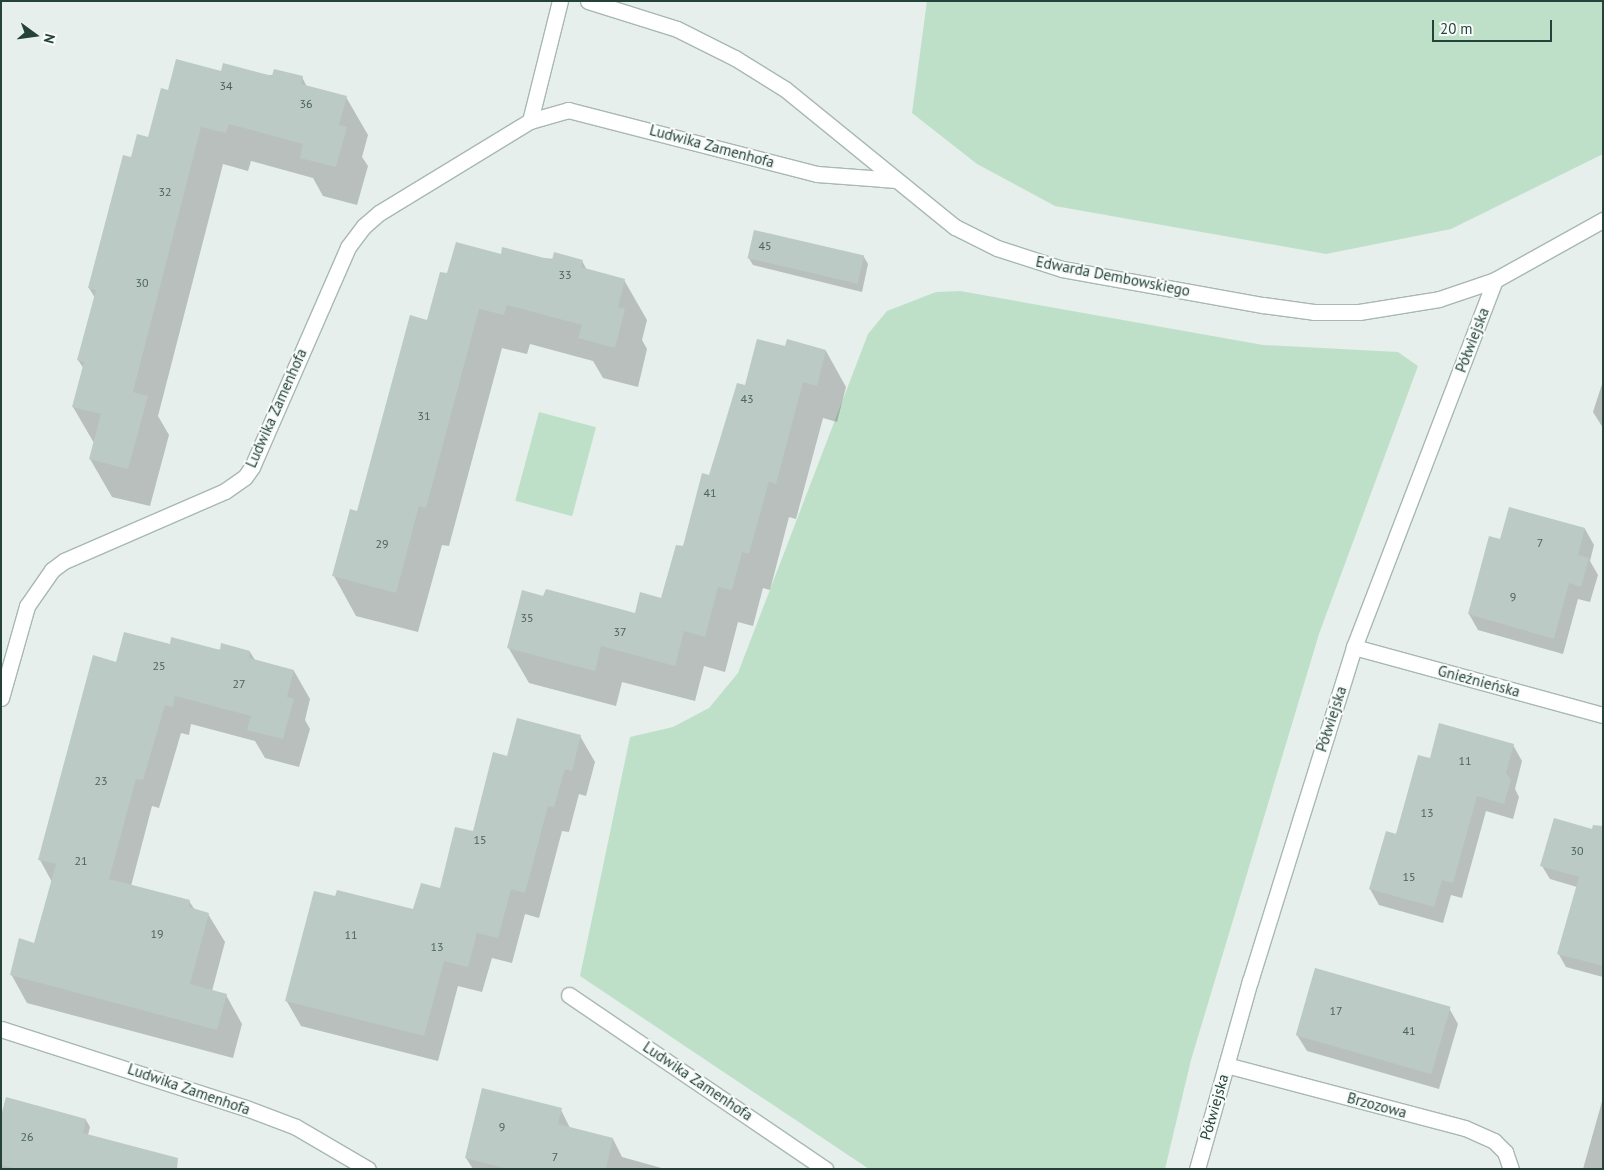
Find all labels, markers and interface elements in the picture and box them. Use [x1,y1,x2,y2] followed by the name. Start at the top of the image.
[10,10,60,60] north arrow
[1434,10,1554,42] scale bar
[1440,19,1473,38] text: 20 m
[40,32,59,45] text: N
[219,79,233,93] house number: 34
[299,97,313,111] house number: 36
[647,121,777,171] street label: Ludwika Zamenhofa
[158,185,172,199] house number: 32
[758,239,772,253] house number: 45
[1034,252,1192,300] street label: Edwarda Dembowskiego
[558,268,572,282] house number: 33
[135,276,149,290] house number: 30
[1451,305,1493,375] street label: Półwiejska
[242,345,310,471] street label: Ludwika Zamenhofa
[740,392,754,406] house number: 43
[417,409,431,423] house number: 31
[703,486,717,500] house number: 41
[1537,536,1543,550] house number: 7
[375,537,389,551] house number: 29
[1510,590,1516,604] house number: 9
[520,611,534,625] house number: 35
[613,625,627,639] house number: 37
[152,659,166,673] house number: 25
[1436,661,1522,701] street label: Gnieźnieńska
[232,677,246,691] house number: 27
[1312,684,1350,754] street label: Półwiejska
[1458,754,1472,768] house number: 11
[94,774,108,788] house number: 23
[1420,806,1434,820] house number: 13
[473,833,487,847] house number: 15
[1570,844,1584,858] house number: 30
[74,854,88,868] house number: 21
[1402,870,1416,884] house number: 15
[150,927,164,941] house number: 19
[344,928,358,942] house number: 11
[430,940,444,954] house number: 13
[1329,1004,1343,1018] house number: 17
[1402,1024,1416,1038] house number: 41
[640,1038,756,1124] street label: Ludwika Zamenhofa
[125,1060,253,1118] street label: Ludwika Zamenhofa
[1196,1072,1232,1142] street label: Półwiejska
[1345,1088,1409,1122] street label: Brzozowa
[499,1120,505,1134] house number: 9
[20,1130,34,1144] house number: 26
[552,1150,558,1164] house number: 7

